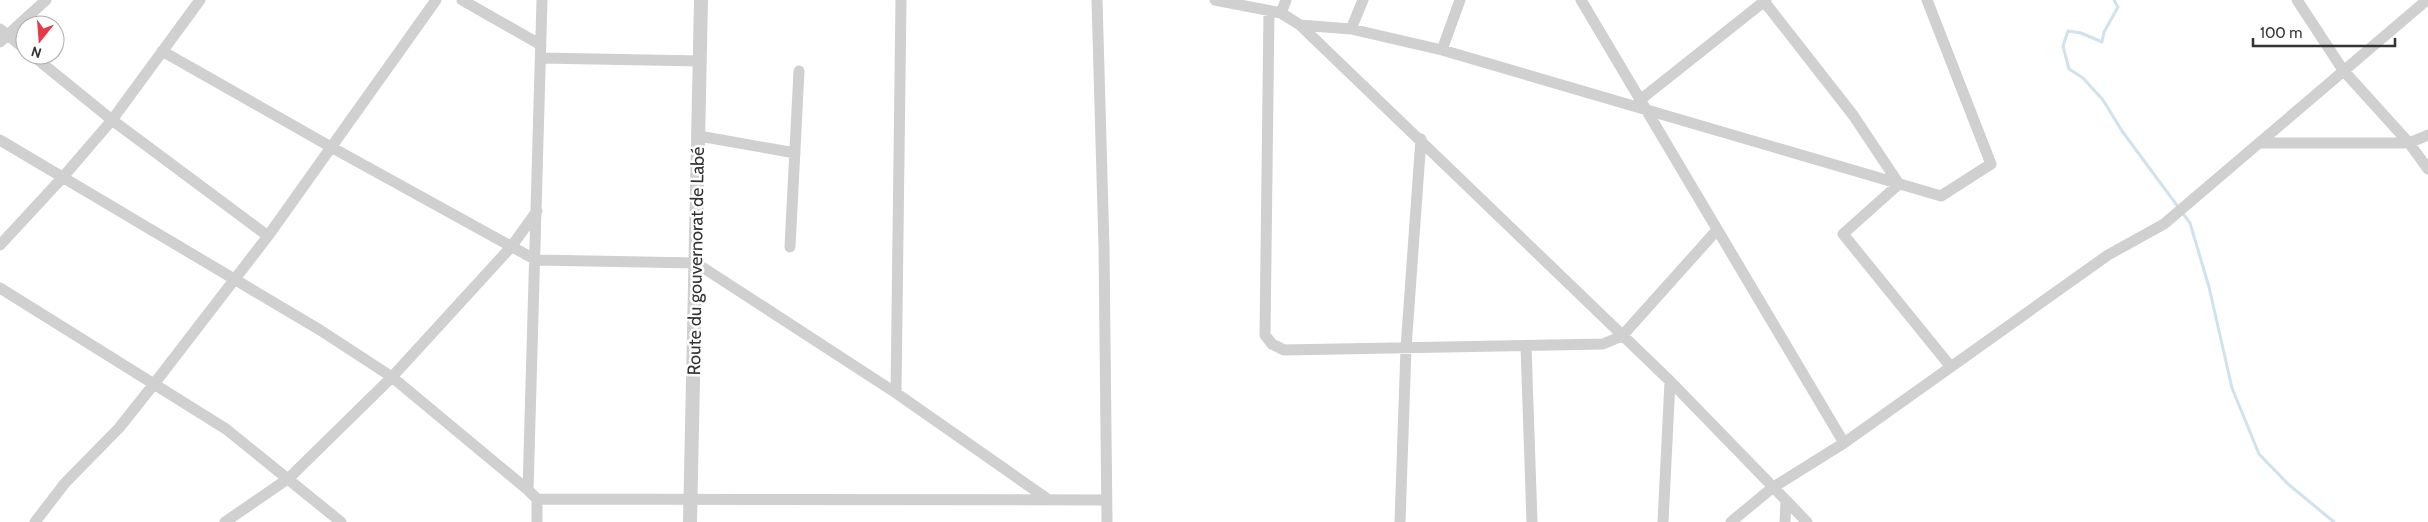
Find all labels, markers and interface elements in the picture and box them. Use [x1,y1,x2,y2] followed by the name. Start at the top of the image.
[15,15,65,65] north arrow
[2253,15,2396,47] scale bar
[2260,24,2302,42] text: 100 m
[29,42,44,62] text: N
[683,146,709,376] street label: Route du gouvernorat de Labé

